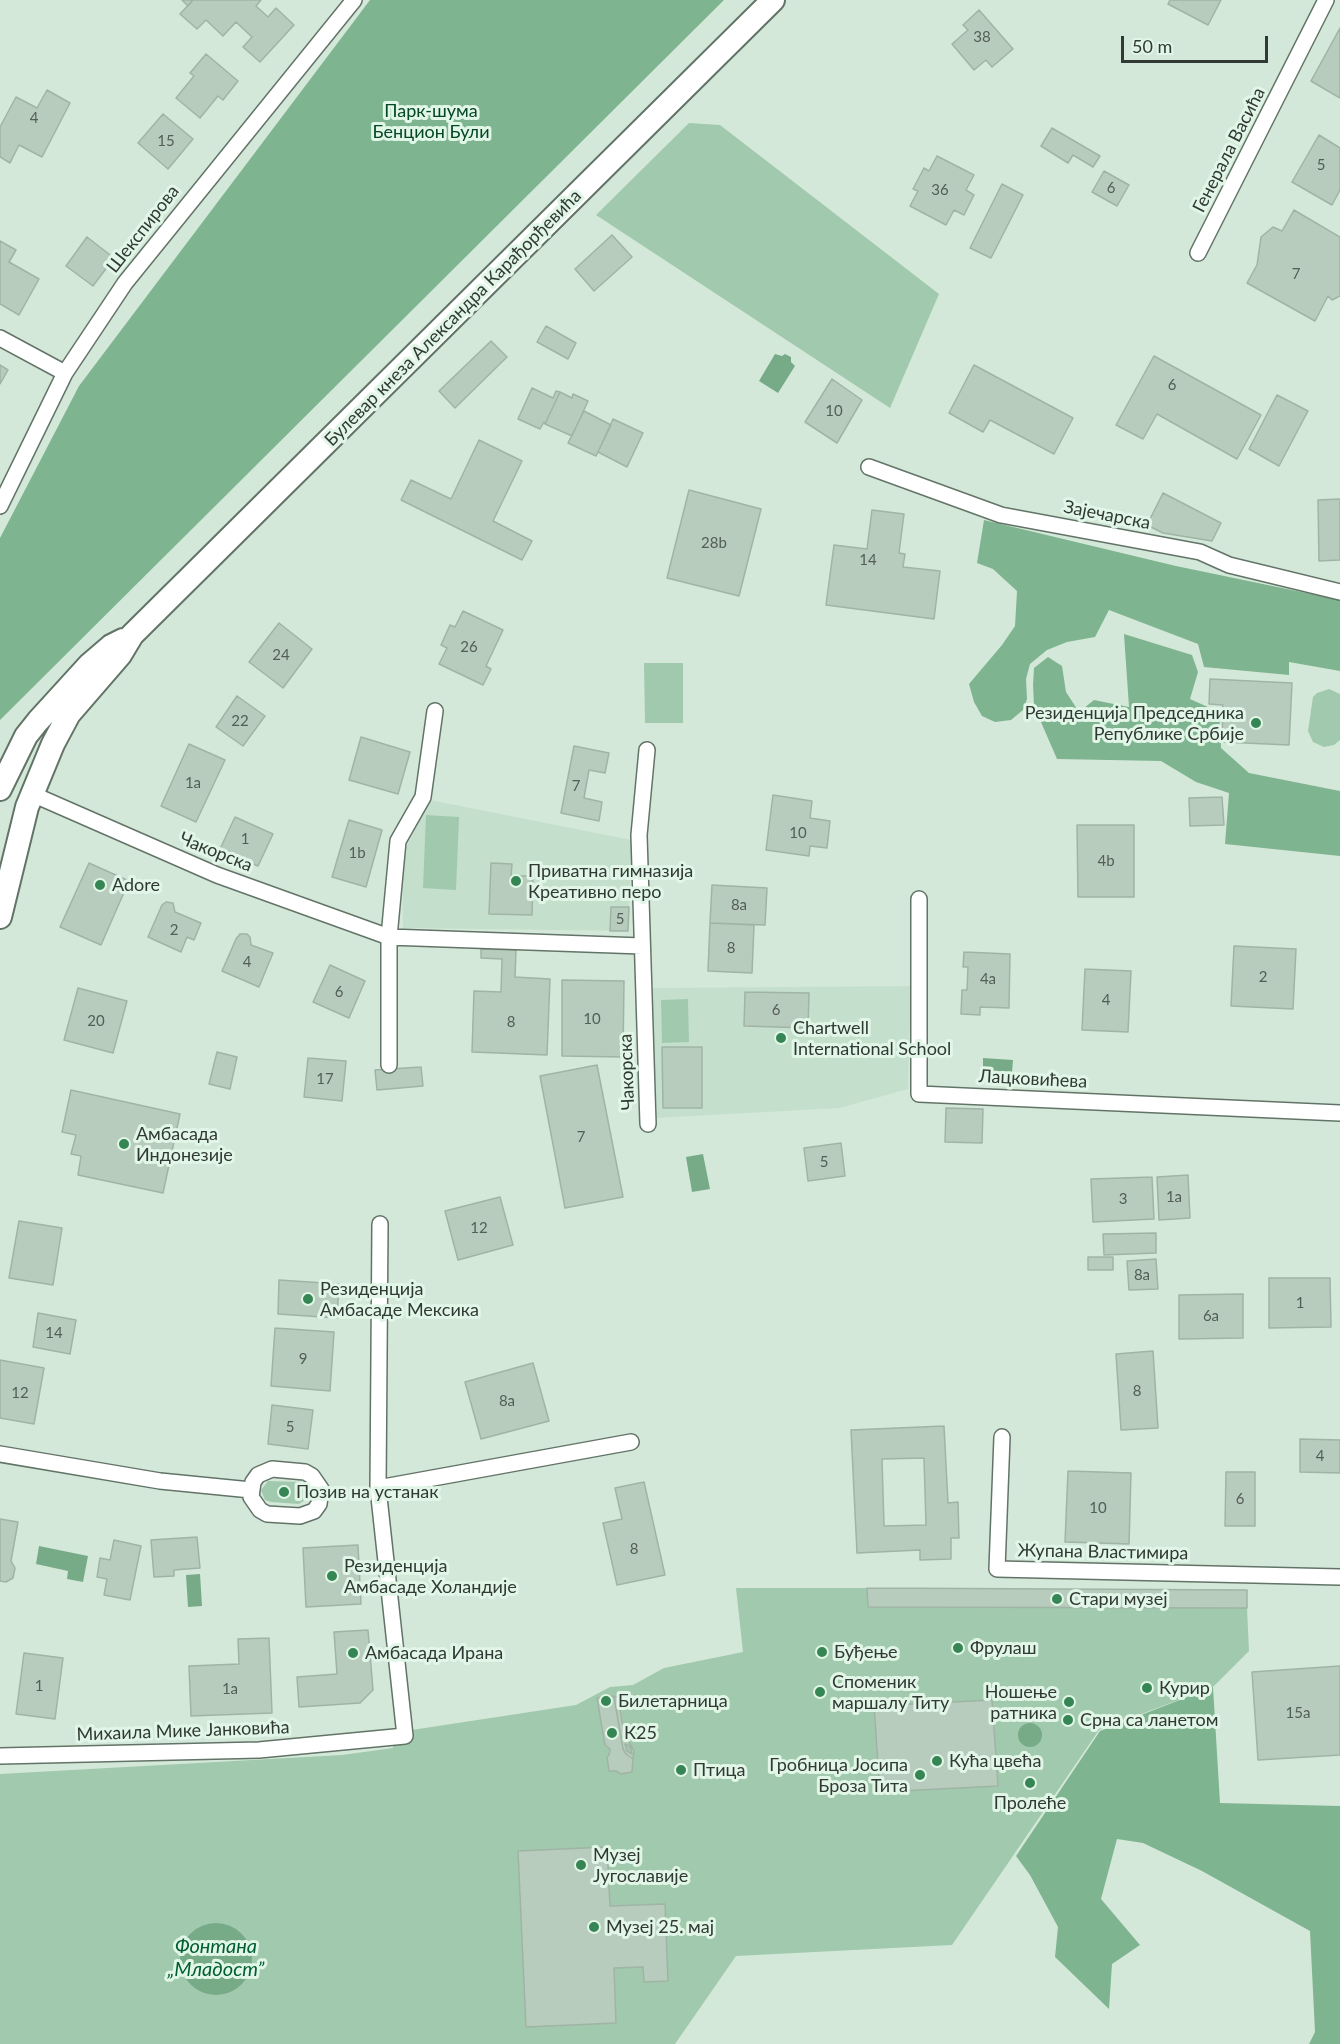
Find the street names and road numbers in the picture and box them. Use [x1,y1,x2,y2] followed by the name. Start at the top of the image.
[1188,84,1270,216] street label: Генерала Васића
[102,181,184,277] street label: Шекспирова
[320,185,586,451] street label: Булевар кнеза Александра Карађорђевића
[1062,496,1152,534] street label: Зајечарска
[176,828,256,876] street label: Чакорска
[615,1033,639,1111] street label: Чакорска
[978,1065,1088,1093] street label: Лацковићева
[1017,1540,1189,1564] street label: Жупана Властимира
[76,1716,290,1746] street label: Михаила Мике Јанковића

